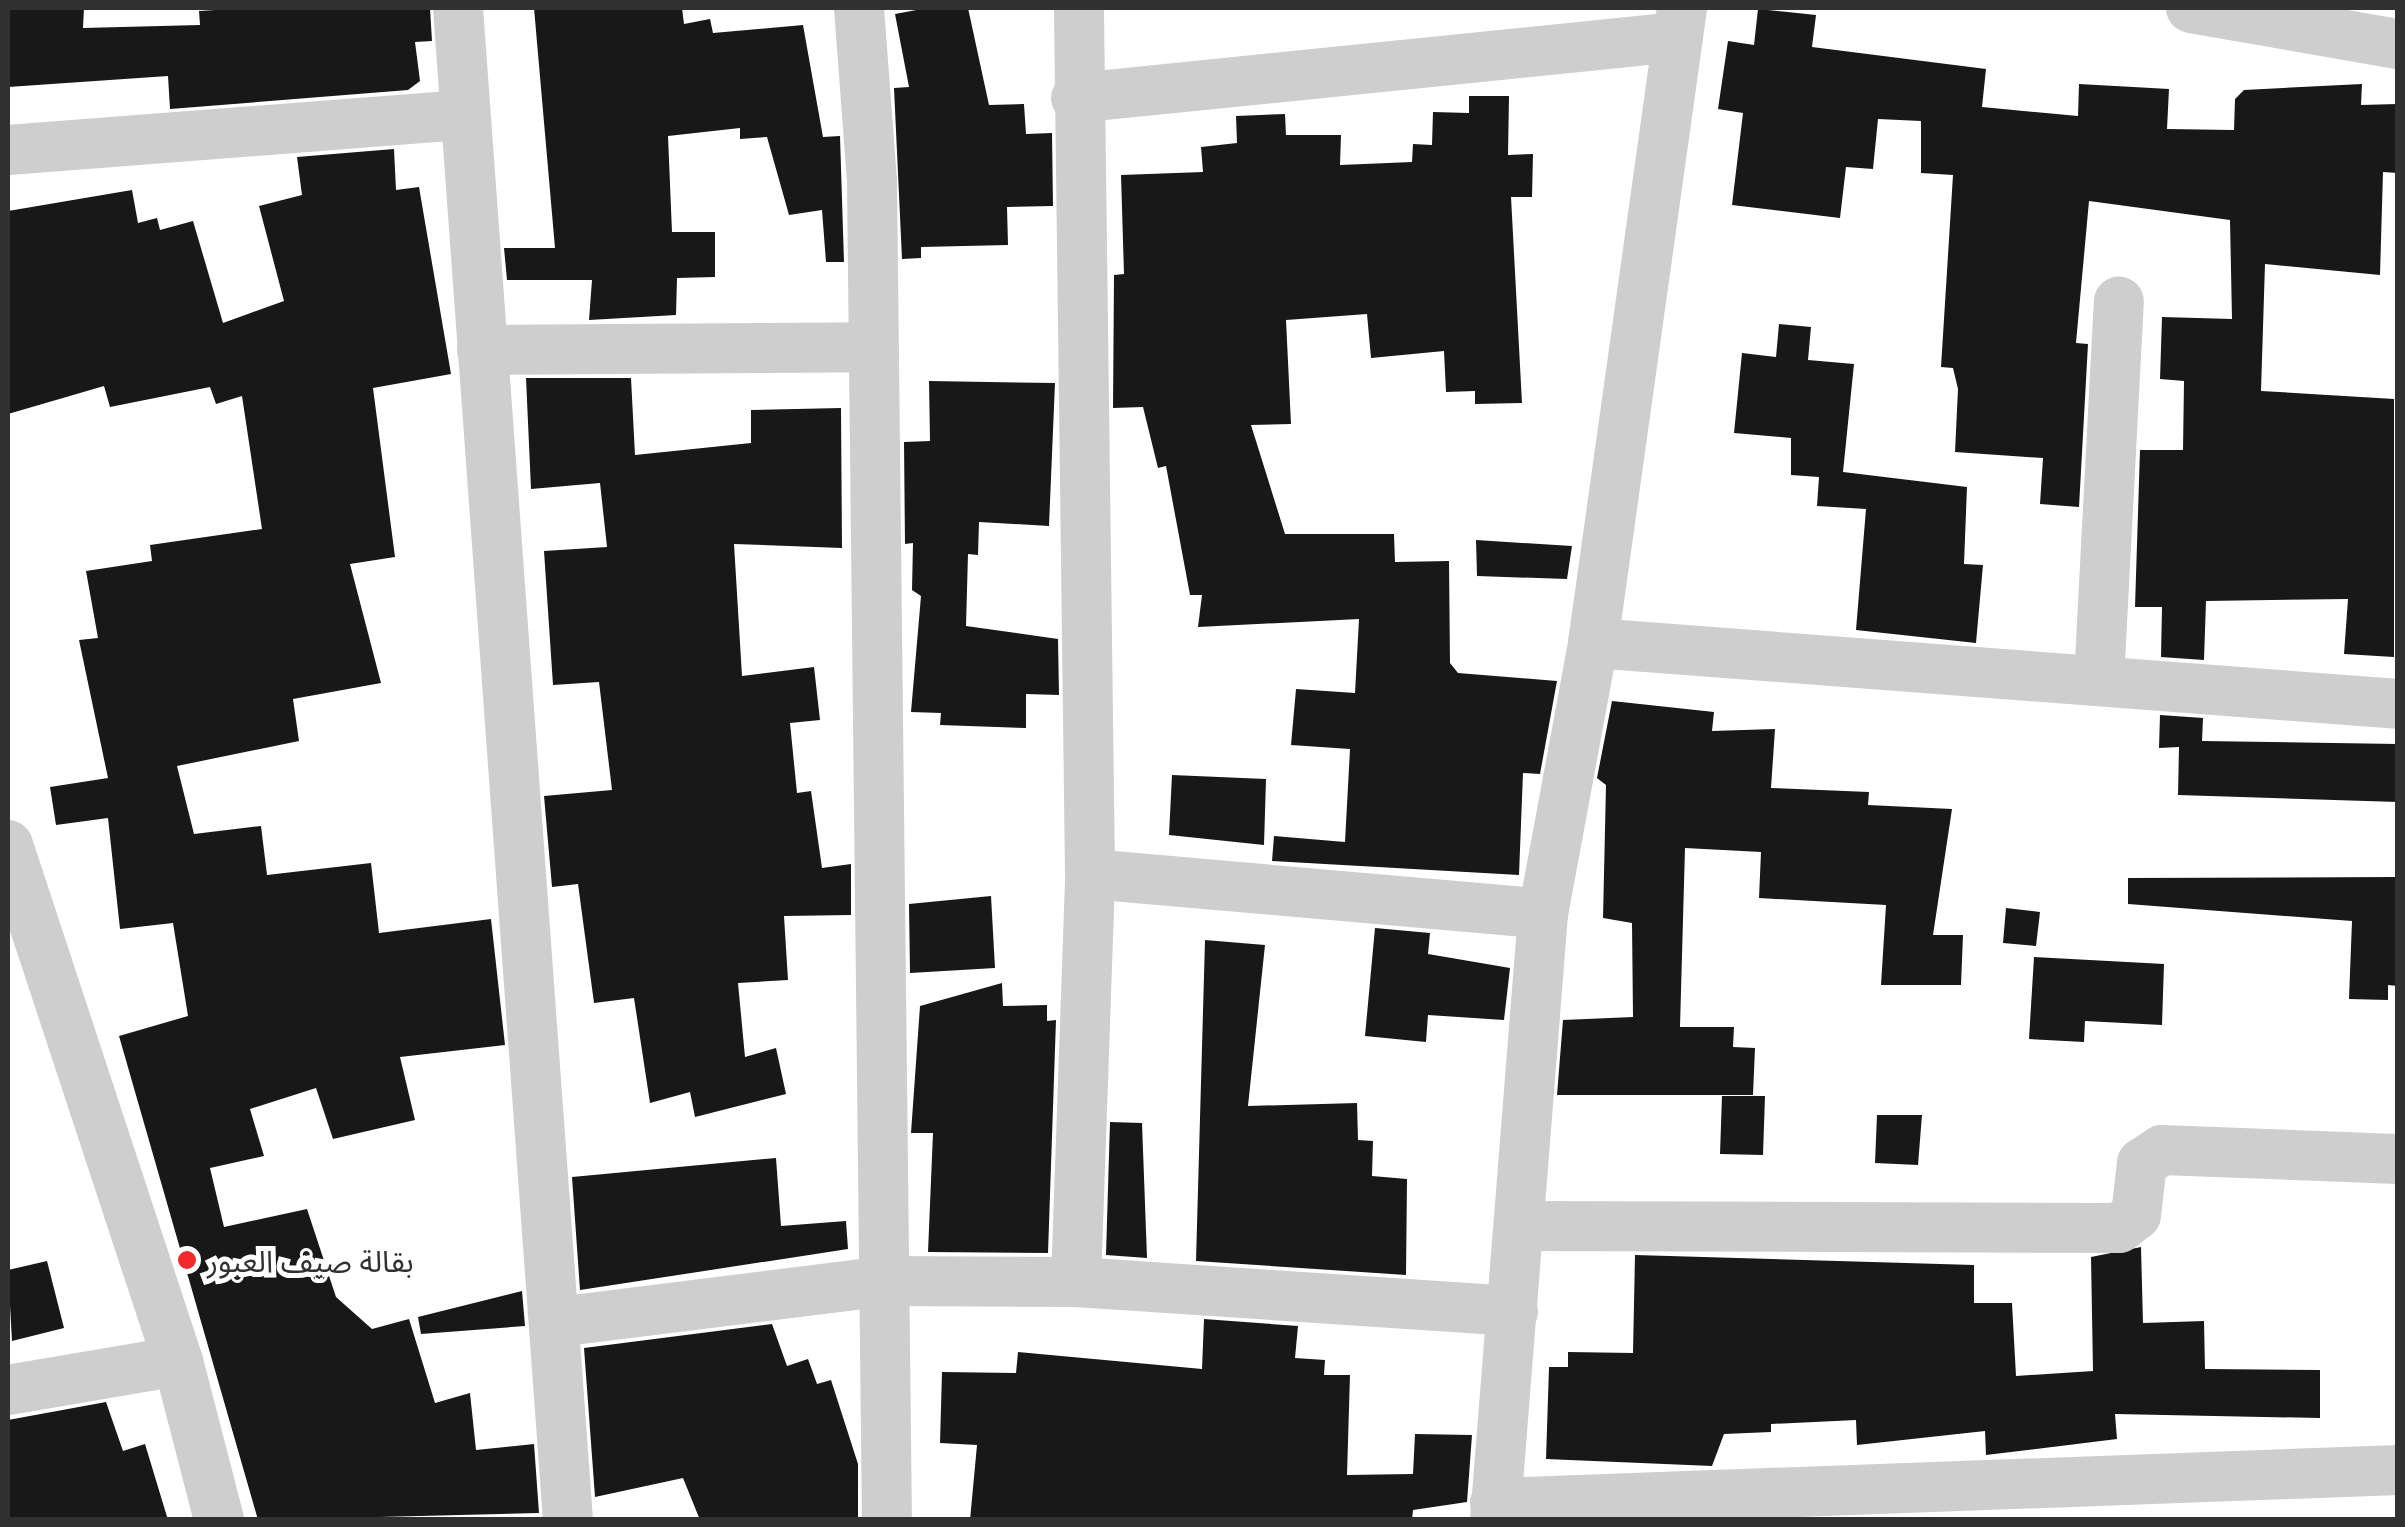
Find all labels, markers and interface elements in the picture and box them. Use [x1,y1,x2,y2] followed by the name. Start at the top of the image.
[207,1242,414,1278] place label: بقالة صيف العبور
[176,1249,198,1271] marker: بقالة صيف العبور

